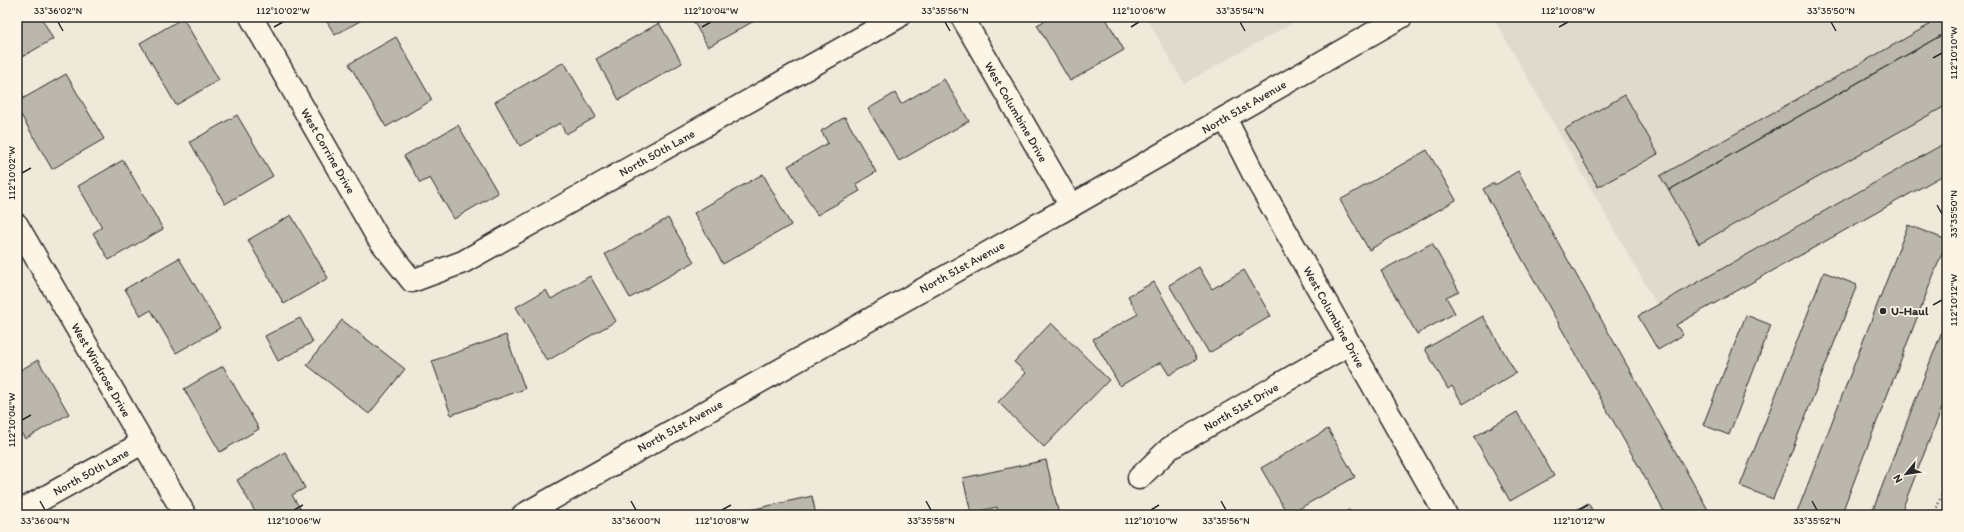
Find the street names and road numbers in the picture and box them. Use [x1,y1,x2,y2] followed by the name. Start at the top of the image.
[982,59,1051,165] street label: West Columbine Drive
[1199,77,1289,137] street label: North 51st Avenue
[298,106,358,196] street label: West Corrine Drive
[617,126,698,180] street label: North 50th Lane
[917,238,1007,296] street label: North 51st Avenue
[1300,264,1368,370] street label: West Columbine Drive
[68,320,134,420] street label: West Windrose Drive
[1201,380,1281,434] street label: North 51st Drive
[635,397,725,455] street label: North 51st Avenue
[51,445,132,499] street label: North 50th Lane

